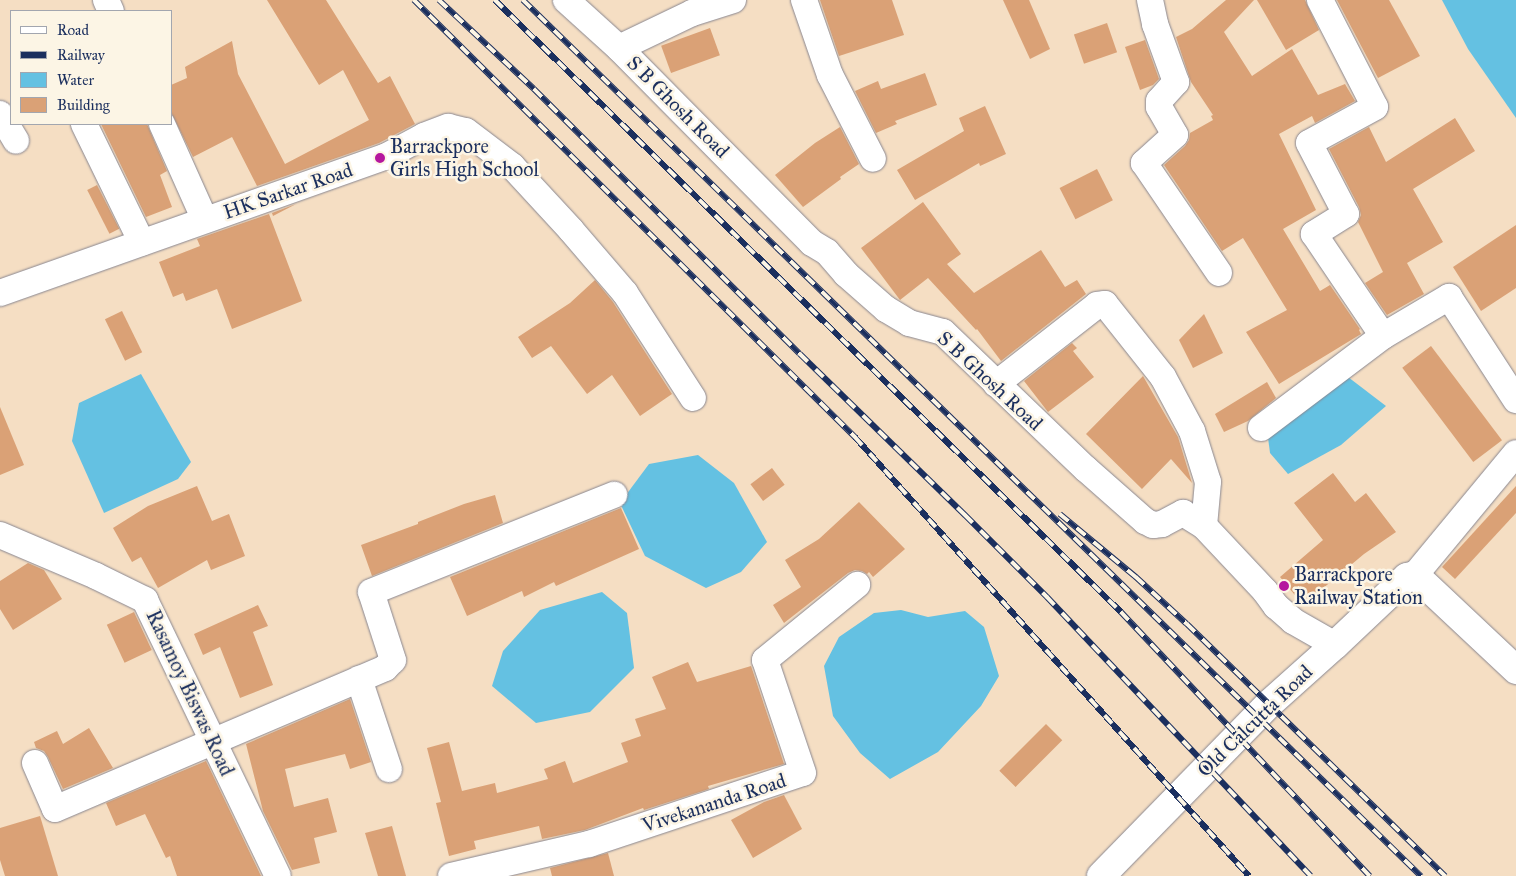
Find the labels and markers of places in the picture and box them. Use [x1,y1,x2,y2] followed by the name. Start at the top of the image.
[390,134,539,181] place label: Barrackpore Girls High School
[374,152,386,164] marker: Barrackpore Girls High School
[1294,562,1423,609] place label: Barrackpore Railway Station
[1278,580,1290,592] marker: Barrackpore Railway Station

